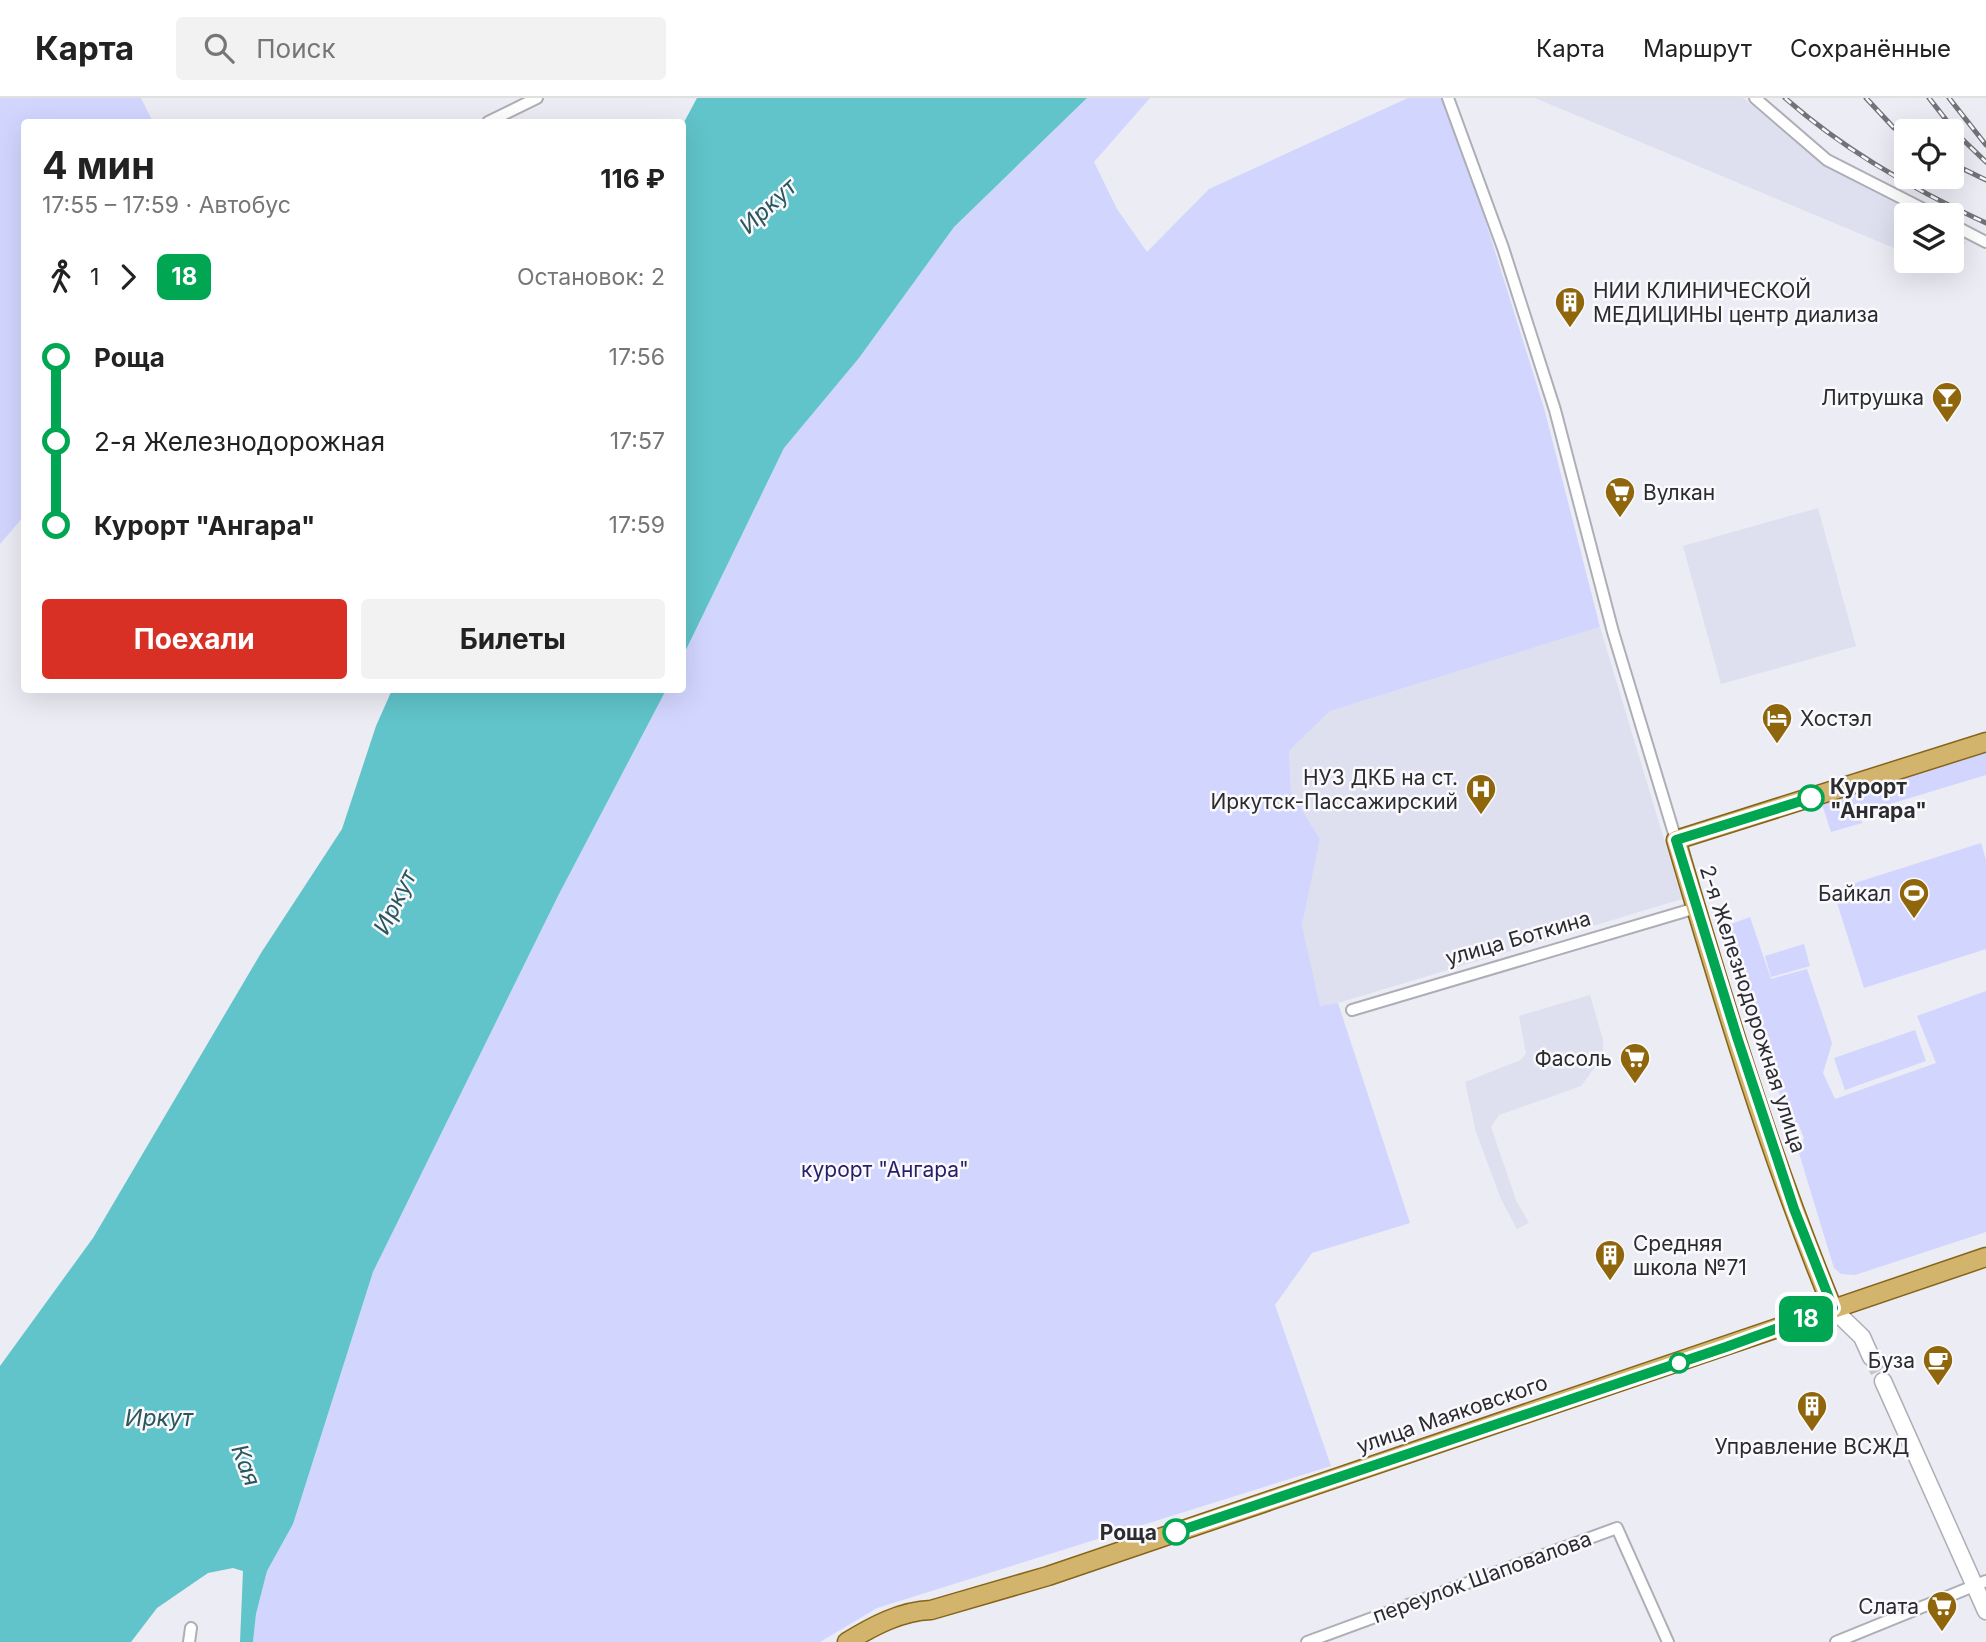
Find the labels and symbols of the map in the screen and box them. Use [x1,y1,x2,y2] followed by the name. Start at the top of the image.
[734,172,803,239] water label: Иркут
[1593,277,1879,327] place label: НИИ КЛИНИЧЕСКОЙ МЕДИЦИНЫ центр диализа
[1553,285,1587,329] building icon: НИИ КЛИНИЧЕСКОЙ МЕДИЦИНЫ центр диализа
[1930,380,1964,424] bar icon: Литрушка
[1821,385,1924,410] place label: Литрушка
[1603,475,1637,519] supermarket icon: Вулкан
[1643,480,1715,505] place label: Вулкан
[1760,701,1794,745] hotel icon: Хостэл
[1800,706,1872,731] place label: Хостэл
[1210,765,1458,814] place label: НУЗ ДКБ на ст. Иркутск-Пассажирский
[1464,772,1498,816] hospital icon: НУЗ ДКБ на ст. Иркутск-Пассажирский
[1830,774,1927,823] place label: Курорт "Ангара"
[1798,785,1824,811] marker: Курорт "Ангара"
[1695,862,1811,1156] street label: 2-я Железнодорожная улица
[368,864,423,939] water label: Иркут
[1897,876,1931,920] sports icon: Байкал
[1818,881,1891,906] place label: Байкал
[1443,905,1593,971] street label: улица Боткина
[1618,1041,1652,1085] supermarket icon: Фасоль
[1534,1046,1612,1071] place label: Фасоль
[801,1157,969,1182] park label: курорт "Ангара"
[1633,1231,1747,1280] place label: Средняя школа №71
[1593,1238,1627,1282] building icon: Средняя школа №71
[1774,1296,1838,1342] line badge: 18
[1921,1343,1955,1387] cafe icon: Буза
[1868,1348,1915,1373] place label: Буза
[1669,1353,1689,1373] unlabelled marker
[1353,1370,1551,1458] street label: улица Маяковского
[1795,1389,1829,1433] building icon: Управление ВСЖД
[125,1404,194,1432] water label: Иркут
[1714,1434,1910,1459] place label: Управление ВСЖД
[225,1440,267,1490] water label: Кая
[1163,1519,1189,1545] marker: Роща
[1100,1520,1157,1545] place label: Роща
[1369,1526,1595,1628] street label: переулок Шаповалова
[1925,1589,1959,1633] supermarket icon: Слата
[1858,1594,1919,1619] place label: Слата

